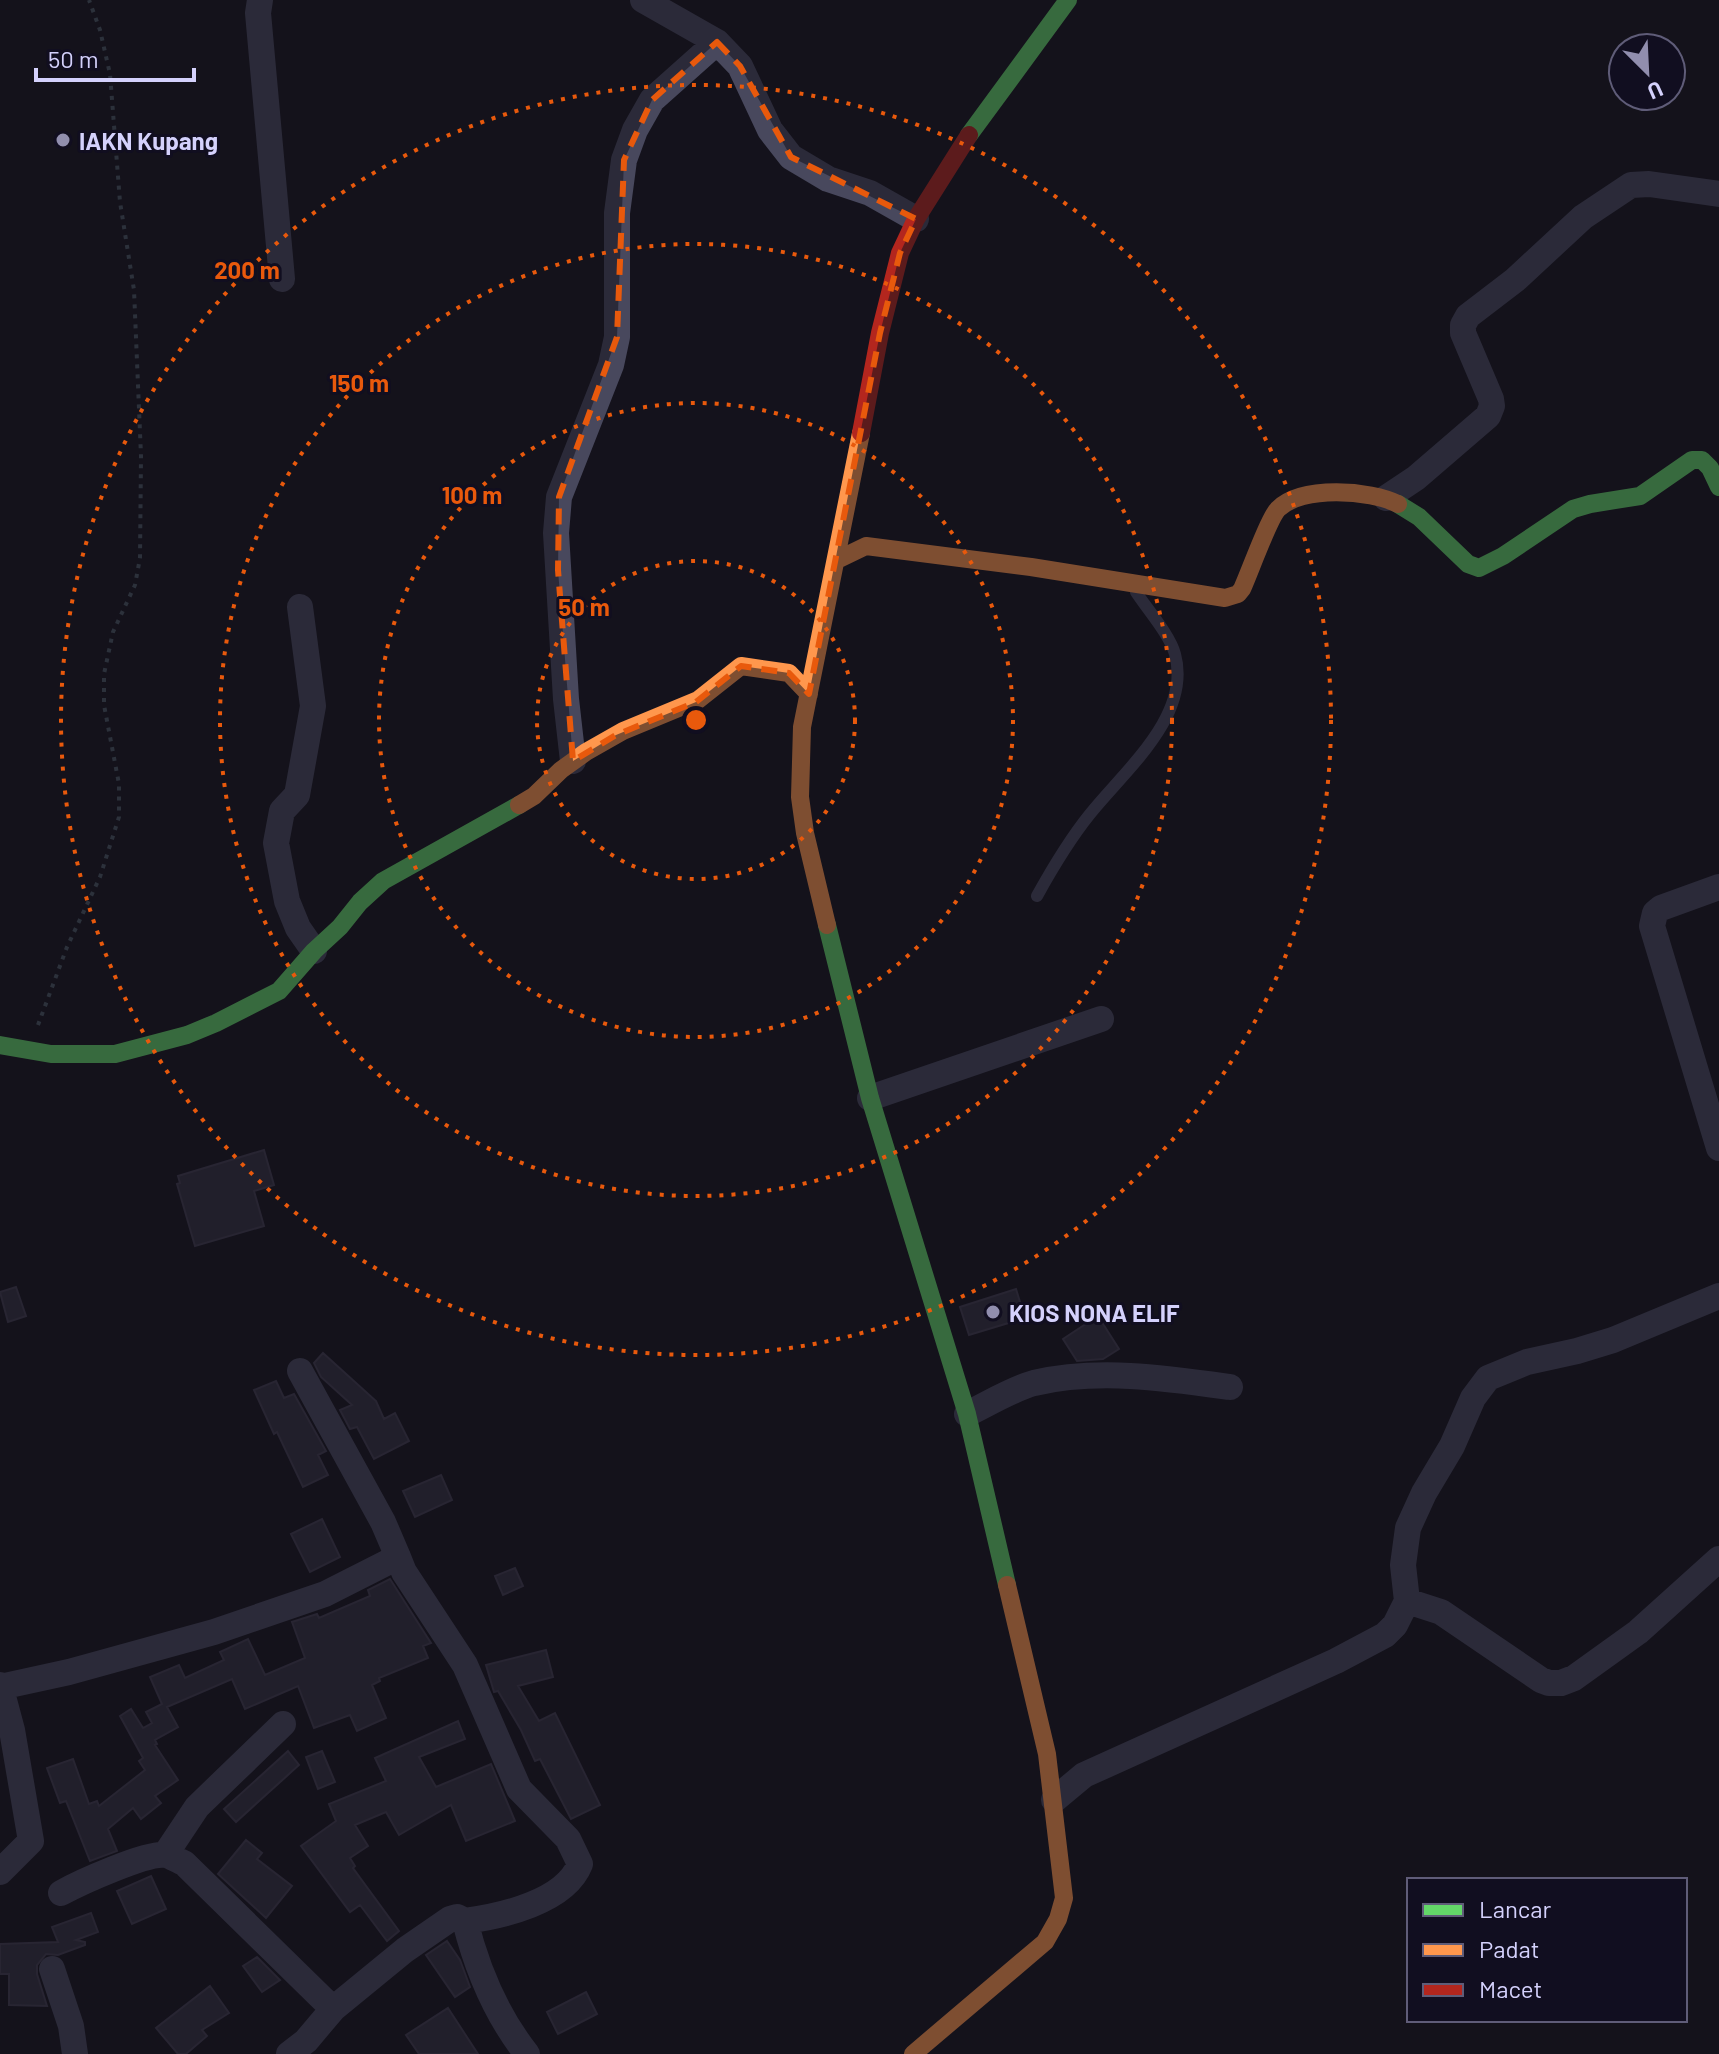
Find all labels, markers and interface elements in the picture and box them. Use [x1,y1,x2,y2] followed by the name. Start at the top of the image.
[36,32,194,82] scale bar
[1607,32,1687,112] north arrow
[48,44,99,73] text: 50 m
[1644,76,1667,106] text: U
[79,126,218,155] place label: IAKN Kupang
[54,131,72,149] marker: IAKN Kupang
[214,255,280,284] text: 200 m
[329,368,389,397] text: 150 m
[442,480,502,509] text: 100 m
[558,592,610,621] text: 50 m
[682,706,710,734] centre of rings
[1009,1298,1180,1327] place label: KIOS NONA ELIF
[984,1303,1002,1321] marker: KIOS NONA ELIF
[1407,1878,1687,2022] legend
[1479,1894,1551,1923] text: Lancar
[1479,1934,1539,1963] text: Padat
[1479,1974,1542,2003] text: Macet

